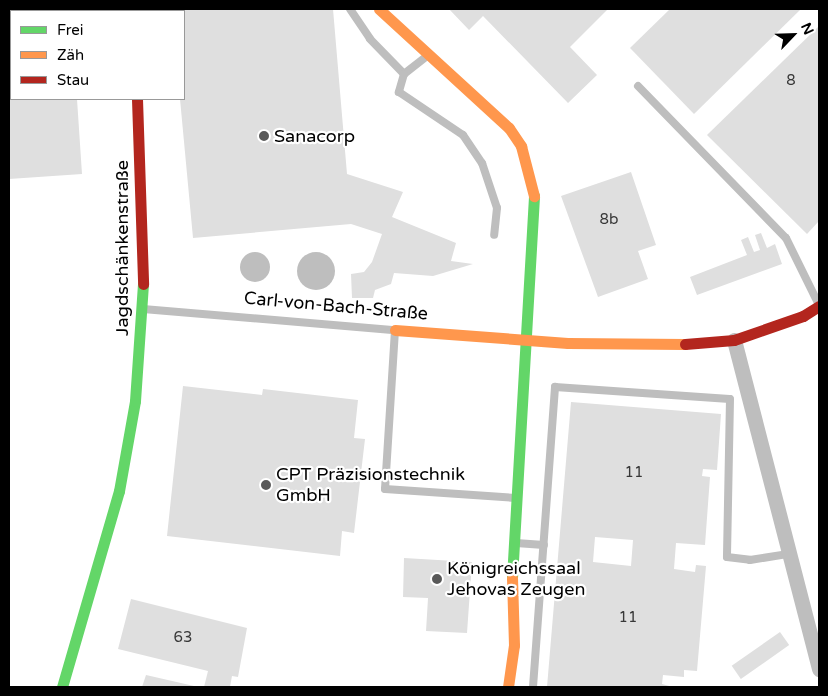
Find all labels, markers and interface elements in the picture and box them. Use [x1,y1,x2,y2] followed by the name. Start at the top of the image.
[10,10,185,100] legend
[768,10,818,60] north arrow
[797,20,817,37] text: N
[57,21,83,39] text: Frei
[57,46,84,64] text: Zäh
[57,71,89,89] text: Stau
[786,72,796,90] house number: 8
[274,125,355,147] place label: Sanacorp
[258,130,270,142] marker: Sanacorp
[111,160,133,336] street label: Jagdschänkenstraße
[600,211,618,229] house number: 8b
[243,287,429,325] street label: Carl-von-Bach-Straße
[276,464,465,506] place label: CPT Präzisionstechnik GmbH
[625,464,643,482] house number: 11
[260,479,272,491] marker: CPT Präzisionstechnik GmbH
[447,558,585,600] place label: Königreichssaal Jehovas Zeugen
[431,573,443,585] marker: Königreichssaal Jehovas Zeugen
[619,609,637,627] house number: 11
[174,629,192,647] house number: 63

